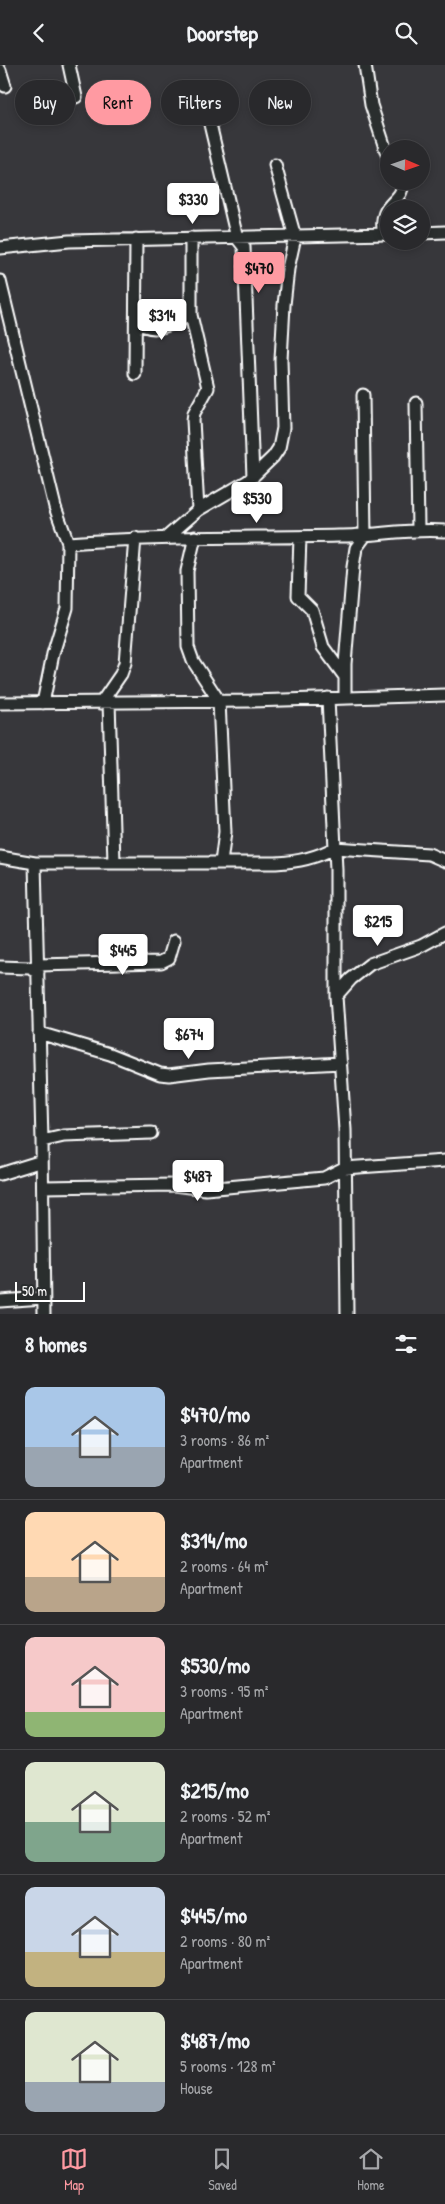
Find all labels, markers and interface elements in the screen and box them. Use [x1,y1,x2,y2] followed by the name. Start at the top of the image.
[187,18,258,48] text: Doorstep
[25,19,53,47] icon: back
[392,19,420,47] icon: search
[15,80,75,125] chip: Buy
[85,80,151,125] chip: Rent
[161,80,239,125] chip: Filters
[249,80,311,125] chip: New
[380,140,430,190] north arrow
[380,140,430,250] map controls
[163,183,223,225] pin: $330
[178,188,208,210] text: $330
[380,200,430,250] button: layers
[229,251,289,294] pin: $470
[244,257,274,279] text: $470
[132,299,192,341] pin: $314
[148,304,176,326] text: $314
[227,481,287,524] pin: $530
[242,487,272,509] text: $530
[348,905,408,947] pin: $215
[364,910,392,932] text: $215
[93,933,153,976] pin: $445
[110,939,136,961] text: $445
[159,1017,219,1060] pin: $674
[175,1023,203,1045] text: $674
[168,1159,228,1202] pin: $487
[184,1165,212,1187] text: $487
[15,1279,85,1302] scale bar
[22,1281,47,1300] text: 50 m
[25,1330,87,1359] text: 8 homes
[392,1330,420,1358] icon: filters
[180,1400,250,1429] text: $470/mo
[65,1407,125,1467] icon: home
[180,1429,269,1451] text: 3 rooms · 86 m²
[180,1451,243,1473] text: Apartment
[180,1526,247,1555] text: $314/mo
[65,1532,125,1592] icon: home
[180,1555,268,1577] text: 2 rooms · 64 m²
[180,1577,243,1599] text: Apartment
[180,1651,250,1680] text: $530/mo
[65,1657,125,1717] icon: home
[180,1680,268,1702] text: 3 rooms · 95 m²
[180,1702,243,1724] text: Apartment
[180,1776,249,1805] text: $215/mo
[65,1782,125,1842] icon: home
[180,1805,270,1827] text: 2 rooms · 52 m²
[180,1827,243,1849] text: Apartment
[180,1901,247,1930] text: $445/mo
[65,1907,125,1967] icon: home
[180,1930,270,1952] text: 2 rooms · 80 m²
[180,1952,243,1974] text: Apartment
[180,2026,250,2055] text: $487/mo
[65,2032,125,2092] icon: home
[180,2055,276,2077] text: 5 rooms · 128 m²
[180,2077,213,2099] text: House
[60,2145,88,2194] tab: Map
[208,2145,237,2194] tab: Saved
[357,2145,385,2194] tab: Home

